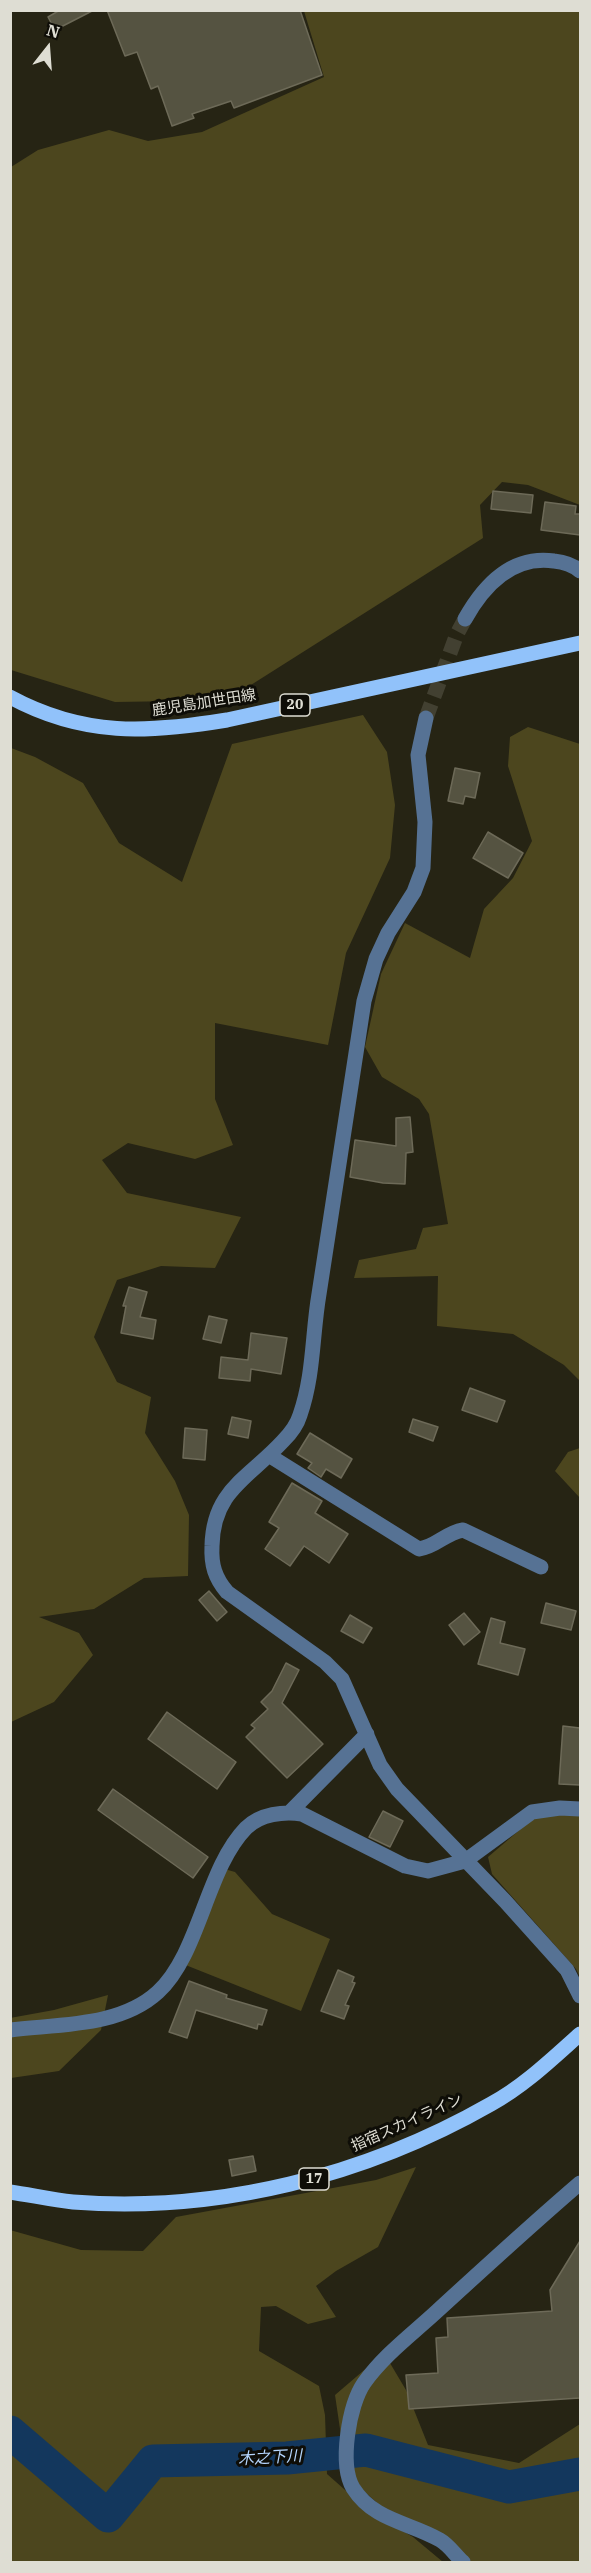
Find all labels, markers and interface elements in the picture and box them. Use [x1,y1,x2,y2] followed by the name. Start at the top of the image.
[18,18,78,78] north arrow
[44,19,62,42] text: N
[151,686,257,720] street label: 鹿児島加世田線
[280,694,310,716] road number: 20
[349,2090,465,2156] street label: 指宿スカイライン
[299,2168,329,2190] road number: 17
[238,2447,302,2469] water label: 木之下川

